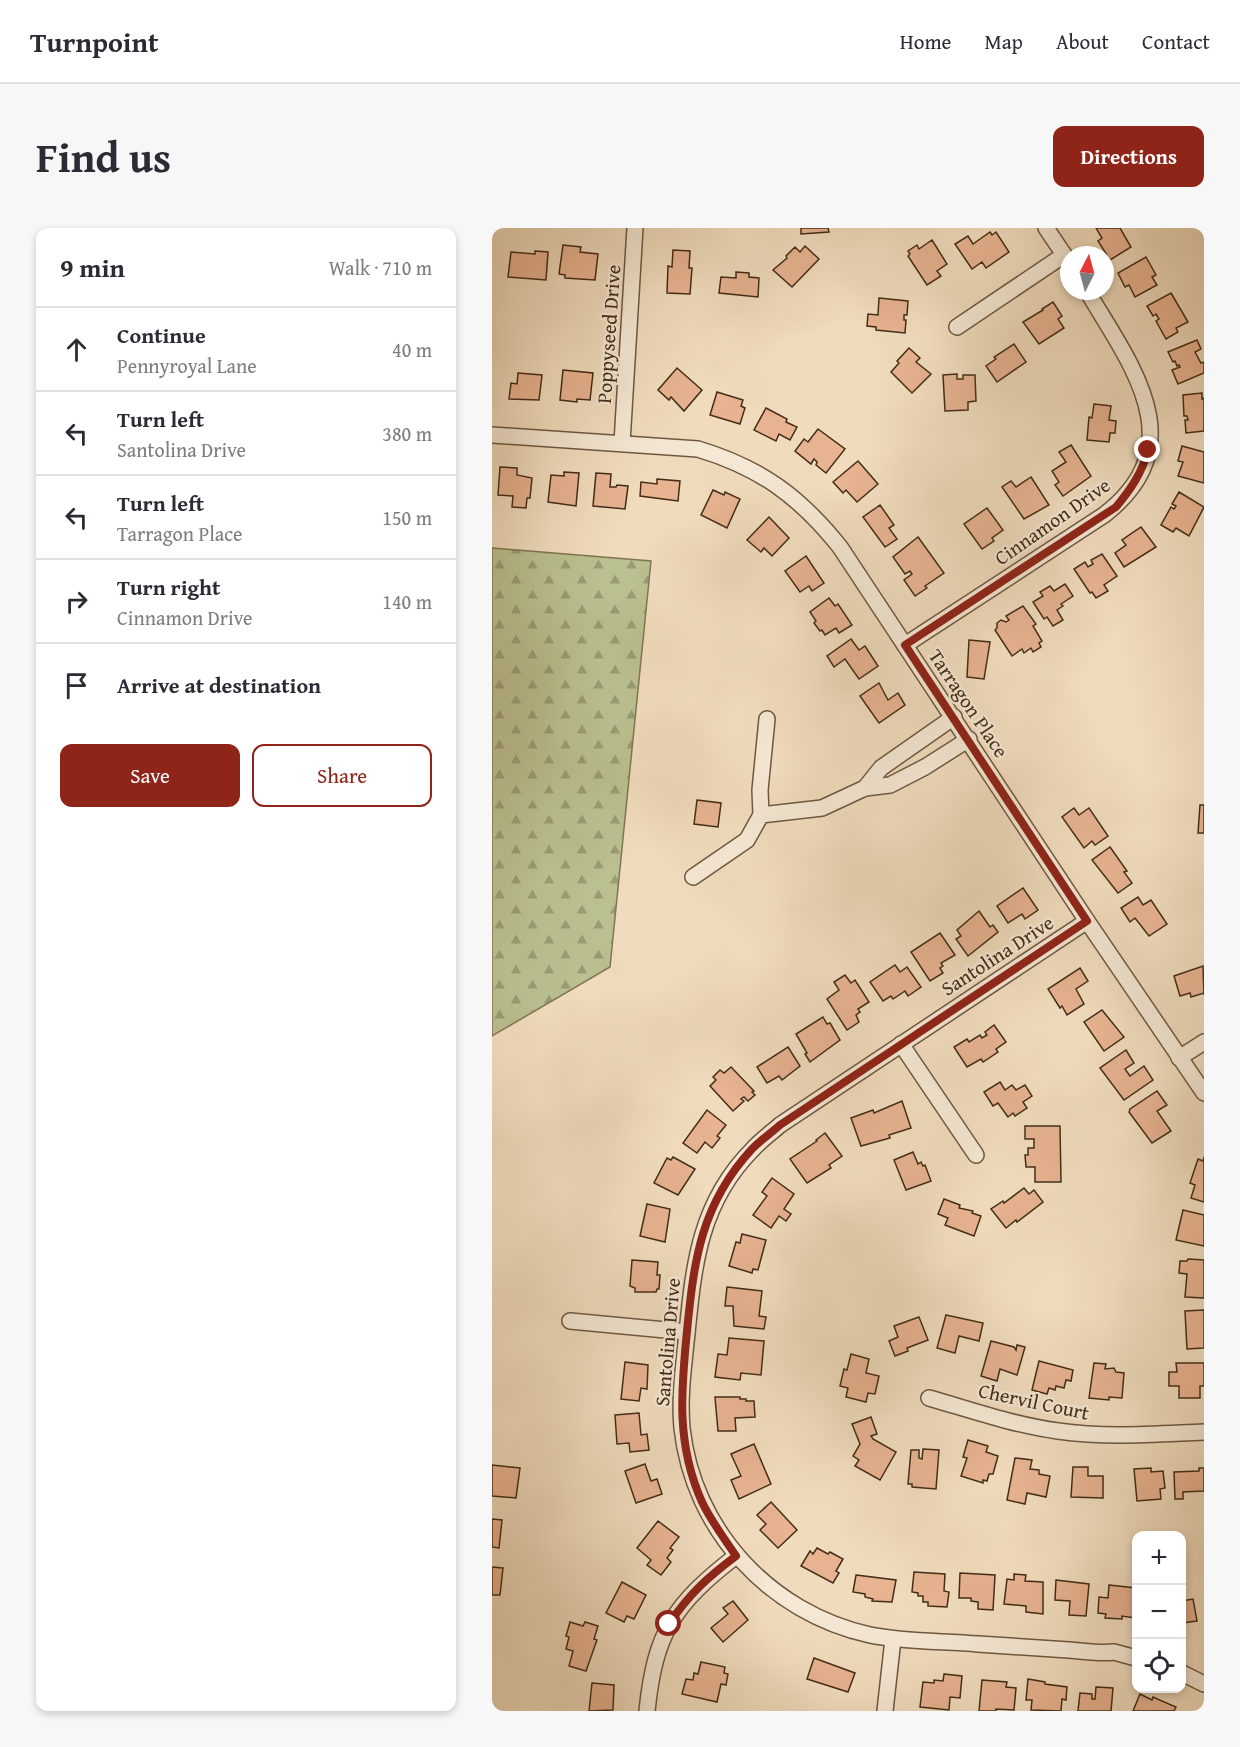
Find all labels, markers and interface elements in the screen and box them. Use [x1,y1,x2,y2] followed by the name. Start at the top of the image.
[30,21,159,62] text: Turnpoint
[900,26,951,57] text: Home
[984,26,1023,57] text: Map
[1056,26,1109,57] text: About
[1142,26,1210,57] text: Contact
[36,126,171,187] text: Find us
[1053,126,1204,187] button: Directions
[1060,246,1114,300] north arrow
[60,248,125,287] text: 9 min
[329,253,432,282] text: Walk · 710 m
[589,264,627,404] street label: Poppyseed Drive
[117,319,206,351] text: Continue
[60,333,93,366] icon: ahead
[392,335,432,364] text: 40 m
[117,351,257,380] text: Pennyroyal Lane
[117,403,204,435] text: Turn left
[60,417,93,450] icon: left
[382,419,432,448] text: 380 m
[117,435,246,464] text: Santolina Drive
[1134,436,1160,462] route end
[988,470,1116,572] street label: Cinnamon Drive
[117,487,204,519] text: Turn left
[60,501,93,534] icon: left
[382,503,432,532] text: 150 m
[117,519,243,548] text: Tarragon Place
[117,571,220,603] text: Turn right
[60,585,93,618] icon: right
[382,587,432,616] text: 140 m
[117,603,252,632] text: Cinnamon Drive
[922,643,1016,763] street label: Tarragon Place
[60,669,93,702] icon: arrive
[117,669,321,701] text: Arrive at destination
[60,744,240,807] button: Save
[252,744,432,807] button: Share
[935,908,1059,1002] street label: Santolina Drive
[647,1277,687,1407] street label: Santolina Drive
[976,1375,1092,1427] street label: Chervil Court
[1132,1531,1186,1693] map controls
[1132,1531,1186,1585] button: +
[1132,1585,1186,1639] button: −
[655,1610,681,1636] route start
[1132,1639,1186,1693] button: locate

